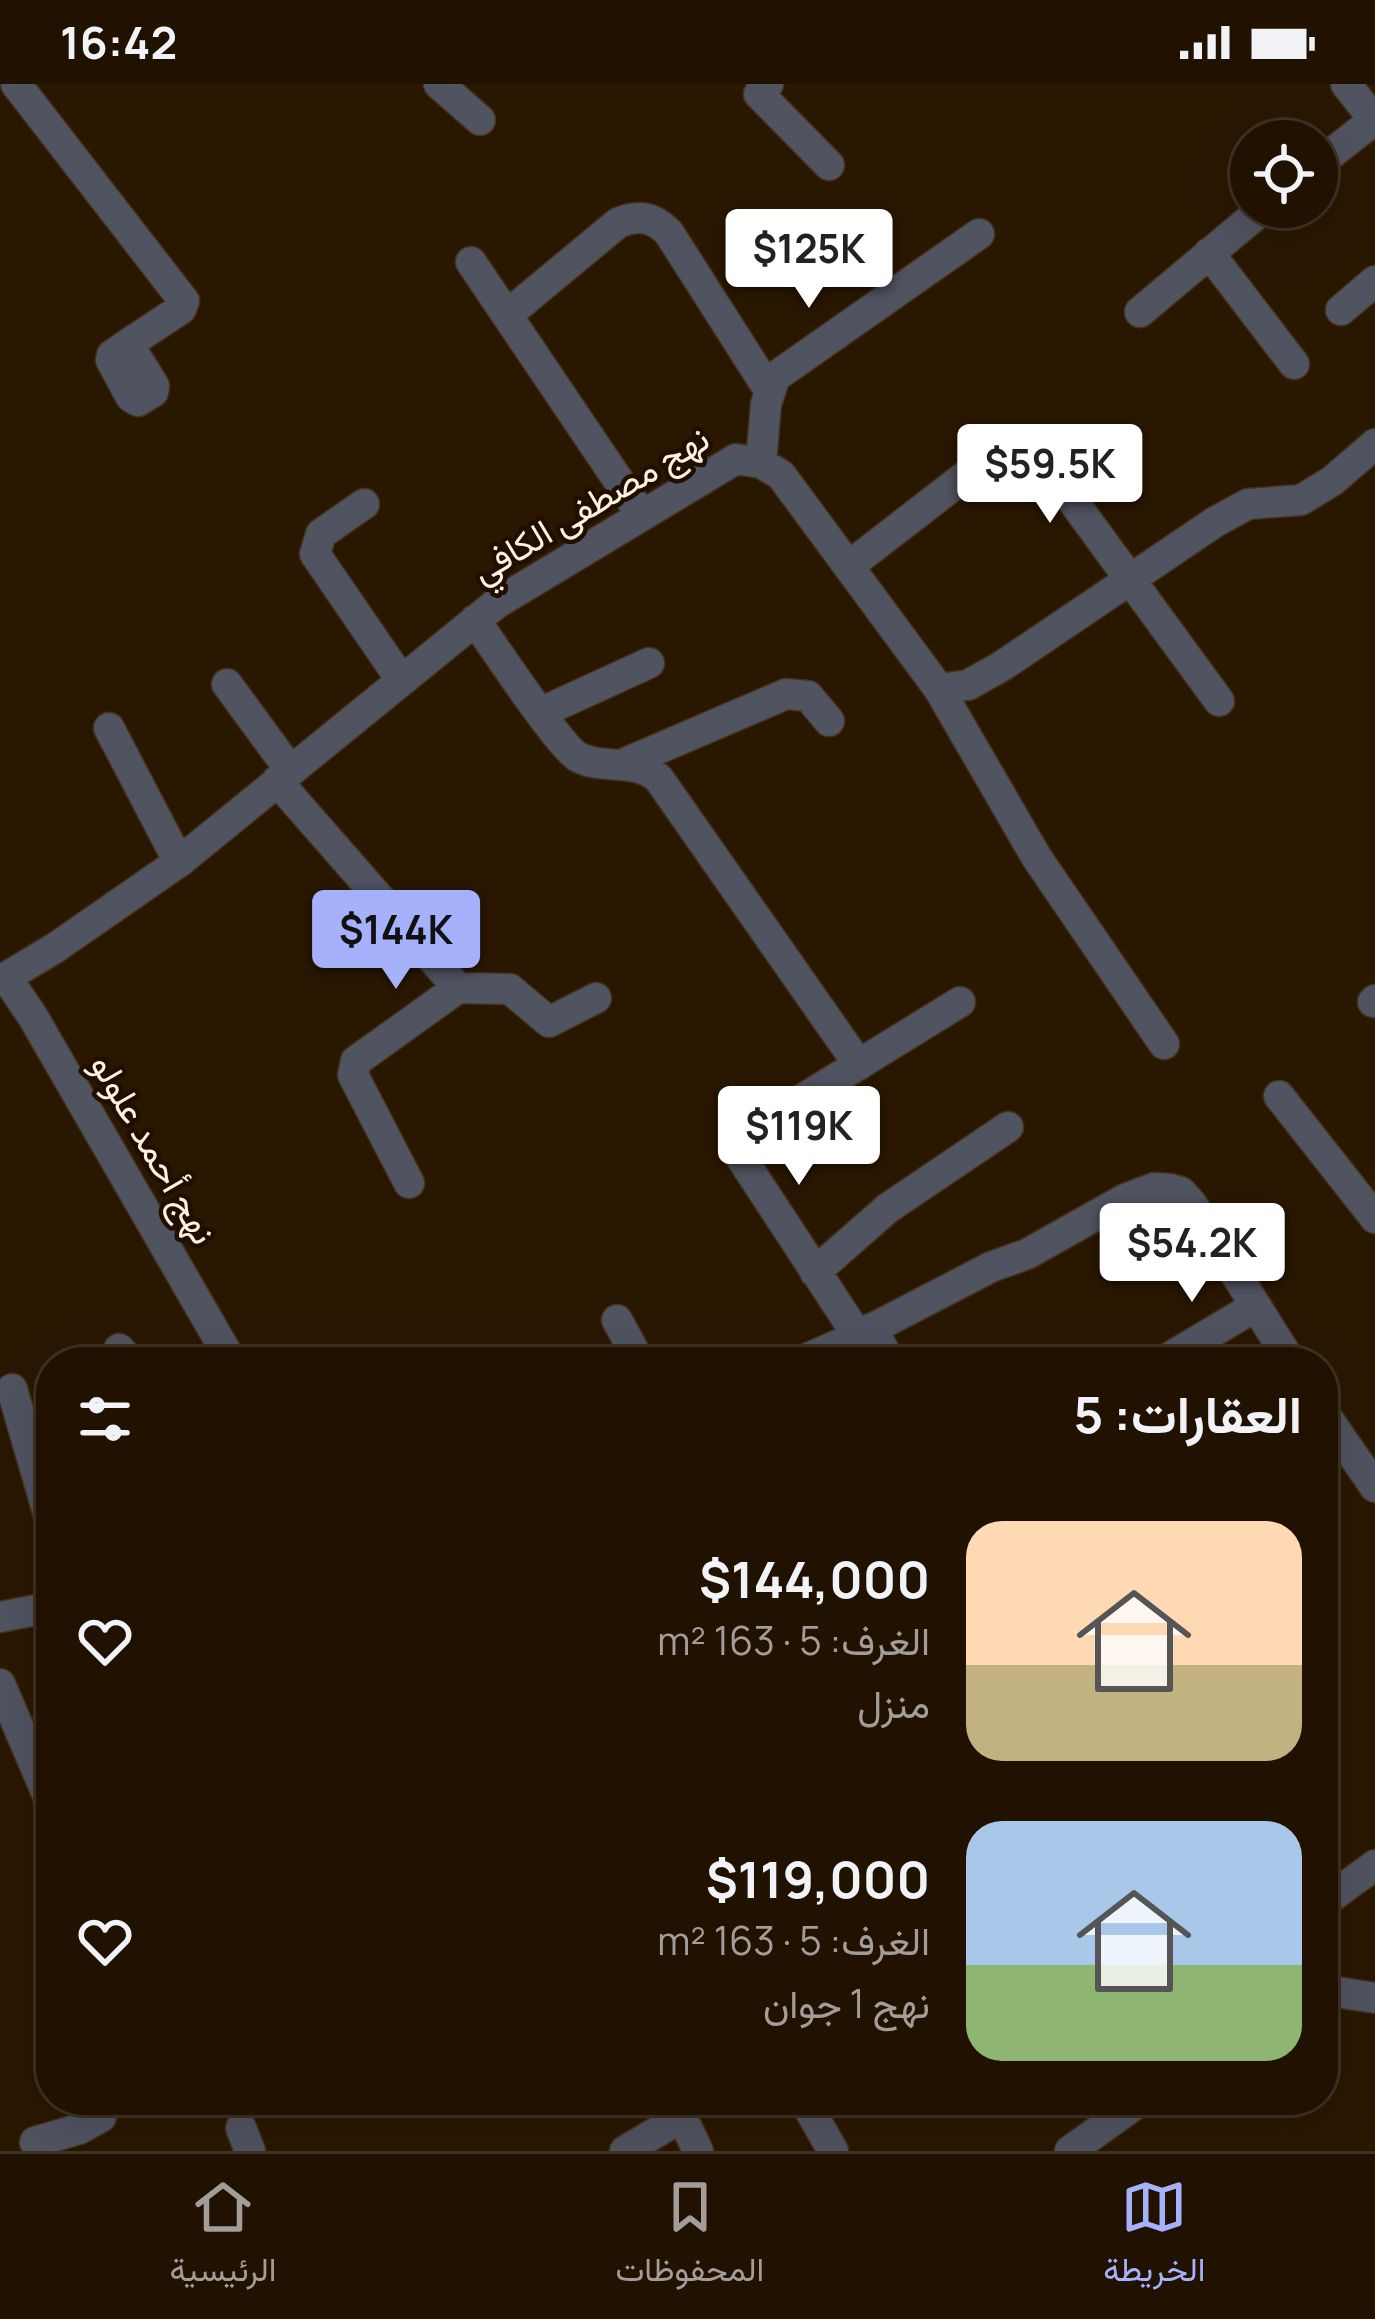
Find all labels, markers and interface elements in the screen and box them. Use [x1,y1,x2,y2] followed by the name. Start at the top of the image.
[60,11,177,73] text: 16:42
[1230,120,1338,228] map controls
[1230,120,1338,228] button: locate
[725,209,893,311] pin: $125K
[753,221,865,275] text: $125K
[462,413,721,599] street label: نهج مصطفى الكافي
[952,424,1148,526] pin: $59.5K
[984,436,1116,490] text: $59.5K
[312,890,480,992] pin: $144K
[339,902,453,956] text: $144K
[78,1045,229,1254] street label: نهج أحمد علولو
[715,1086,883,1188] pin: $119K
[745,1098,853,1152] text: $119K
[1094,1203,1290,1305] pin: $54.2K
[1127,1215,1257,1269] text: $54.2K
[1073,1379,1302,1448] text: العقارات: 5
[72,1386,138,1452] icon: filters
[699,1544,930,1613] text: $144,000
[1062,1569,1206,1713] icon: home
[72,1608,138,1674] icon: heart
[657,1613,930,1667] text: الغرف: 5 · 163 m²
[857,1676,930,1730] text: منزل
[706,1844,930,1913] text: $119,000
[1062,1869,1206,2013] icon: home
[72,1908,138,1974] icon: heart
[657,1913,930,1967] text: الغرف: 5 · 163 m²
[763,1976,930,2030] text: نهج 1 جوان
[170,2174,276,2299] tab: الرئيسية
[615,2174,764,2299] tab: المحفوظات
[1103,2174,1205,2299] tab: الخريطة

